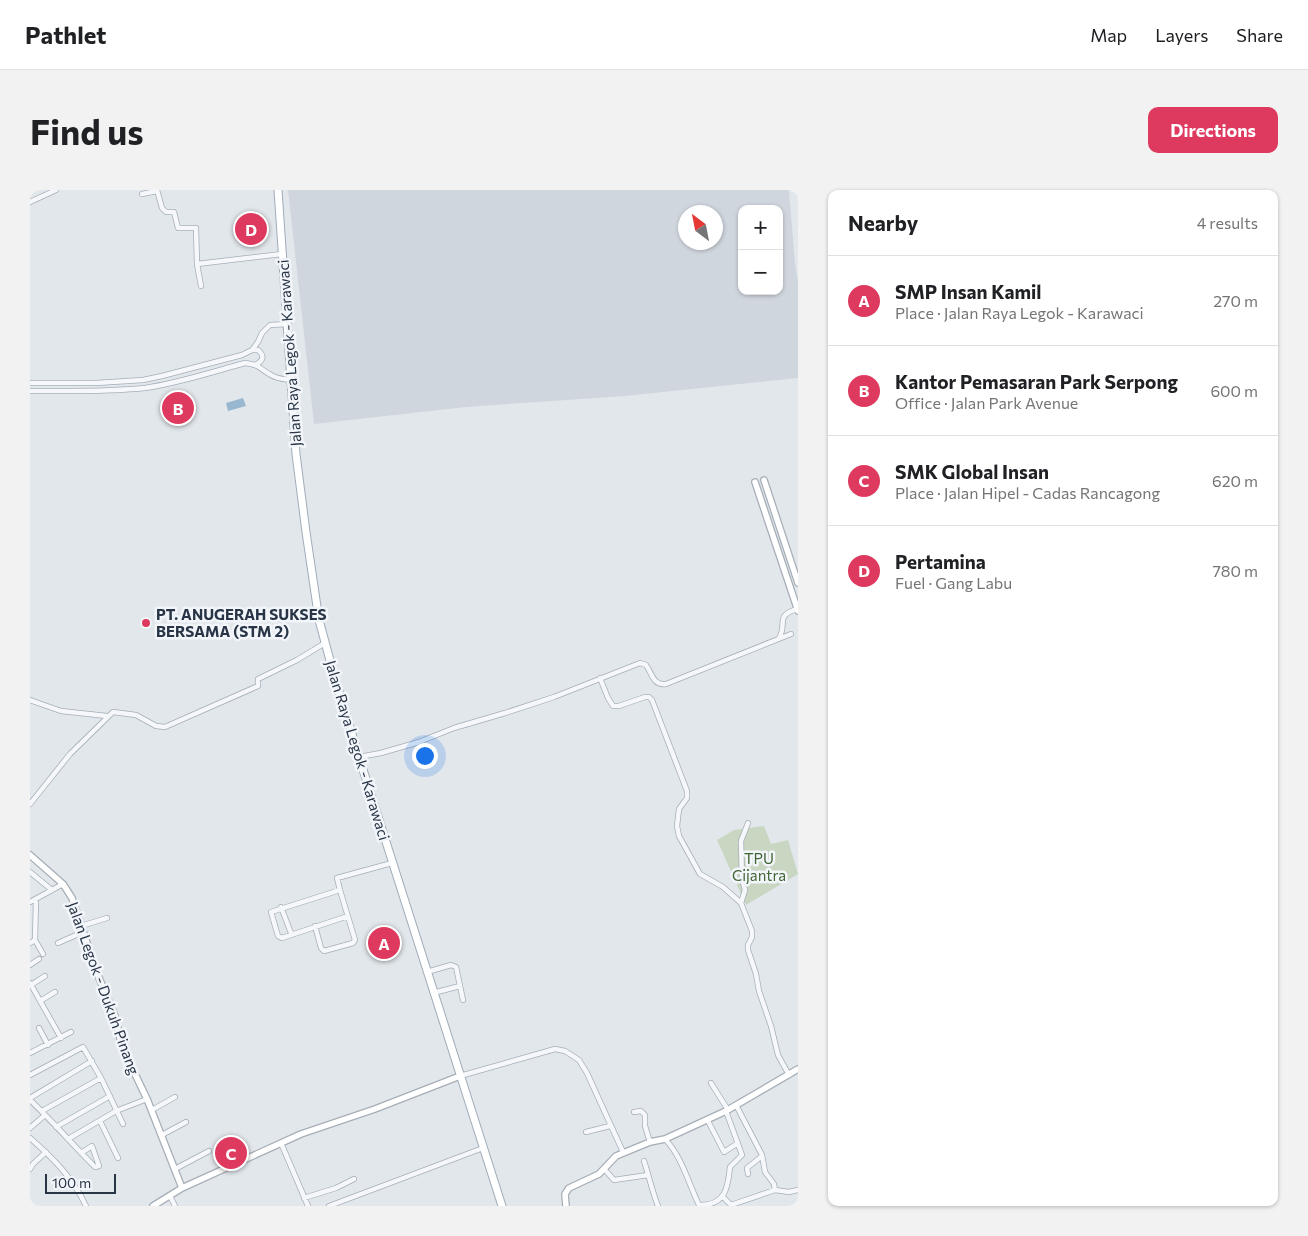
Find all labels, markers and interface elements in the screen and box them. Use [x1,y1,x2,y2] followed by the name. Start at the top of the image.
[25,20,106,49] text: Pathlet
[1090,24,1127,46] text: Map
[1155,24,1208,46] text: Layers
[1236,24,1283,46] text: Share
[1148,107,1278,153] button: Directions
[30,109,144,152] text: Find us
[678,205,723,250] north arrow
[738,205,783,295] map controls
[738,205,783,250] button: +
[235,210,267,248] pin: D
[848,210,918,235] text: Nearby
[1197,213,1258,232] text: 4 results
[738,250,783,295] button: −
[273,259,305,447] street label: Jalan Raya Legok - Karawaci
[895,280,1041,303] text: SMP Insan Kamil
[858,291,870,310] text: A
[1213,291,1258,310] text: 270 m
[895,303,1144,322] text: Place · Jalan Raya Legok - Karawaci
[895,370,1178,393] text: Kantor Pemasaran Park Serpong
[859,381,869,400] text: B
[1210,381,1258,400] text: 600 m
[162,389,194,427] pin: B
[895,393,1078,412] text: Office · Jalan Park Avenue
[895,460,1049,483] text: SMK Global Insan
[859,471,869,490] text: C
[1212,471,1258,490] text: 620 m
[895,483,1160,502] text: Place · Jalan Hipel - Cadas Rancagong
[895,550,986,573] text: Pertamina
[858,561,870,580] text: D
[1212,561,1258,580] text: 780 m
[895,573,1012,592] text: Fuel · Gang Labu
[156,605,327,640] place label: PT. ANUGERAH SUKSES BERSAMA (STM 2)
[140,617,152,629] marker: PT. ANUGERAH SUKSES BERSAMA (STM 2)
[322,658,394,842] street label: Jalan Raya Legok - Karawaci
[412,743,438,769] your location
[732,849,786,884] park label: TPU Cijantra
[64,899,144,1077] street label: Jalan Legok - Dukuh Pinang
[368,924,400,962] pin: A
[215,1134,247,1172] pin: C
[45,1171,116,1194] scale bar
[52,1174,91,1191] text: 100 m

